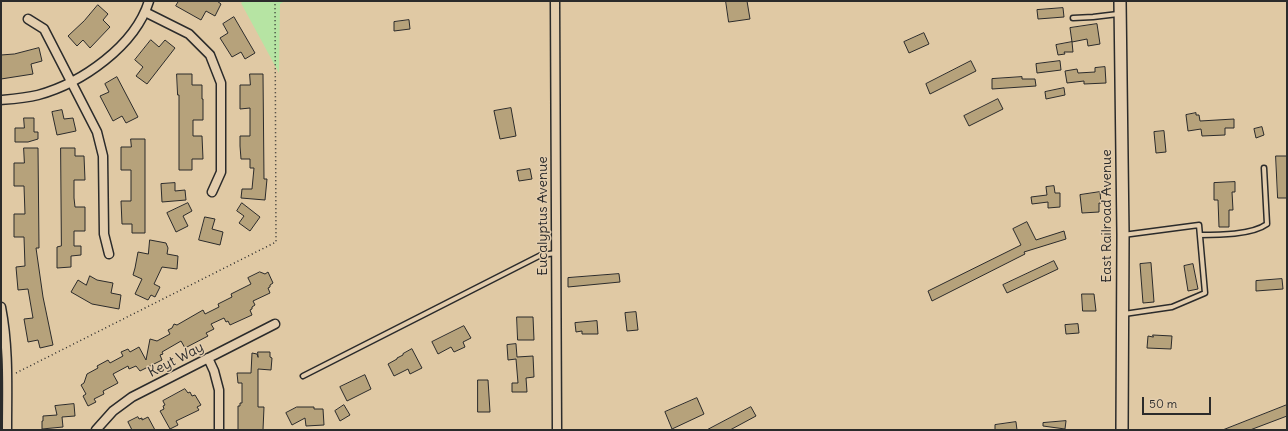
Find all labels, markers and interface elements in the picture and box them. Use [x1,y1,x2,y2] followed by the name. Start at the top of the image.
[1099,149,1115,283] street label: East Railroad Avenue
[535,156,551,276] street label: Eucalyptus Avenue
[145,339,207,381] street label: Keyt Way
[1144,389,1213,415] scale bar
[1149,396,1177,411] text: 50 m

